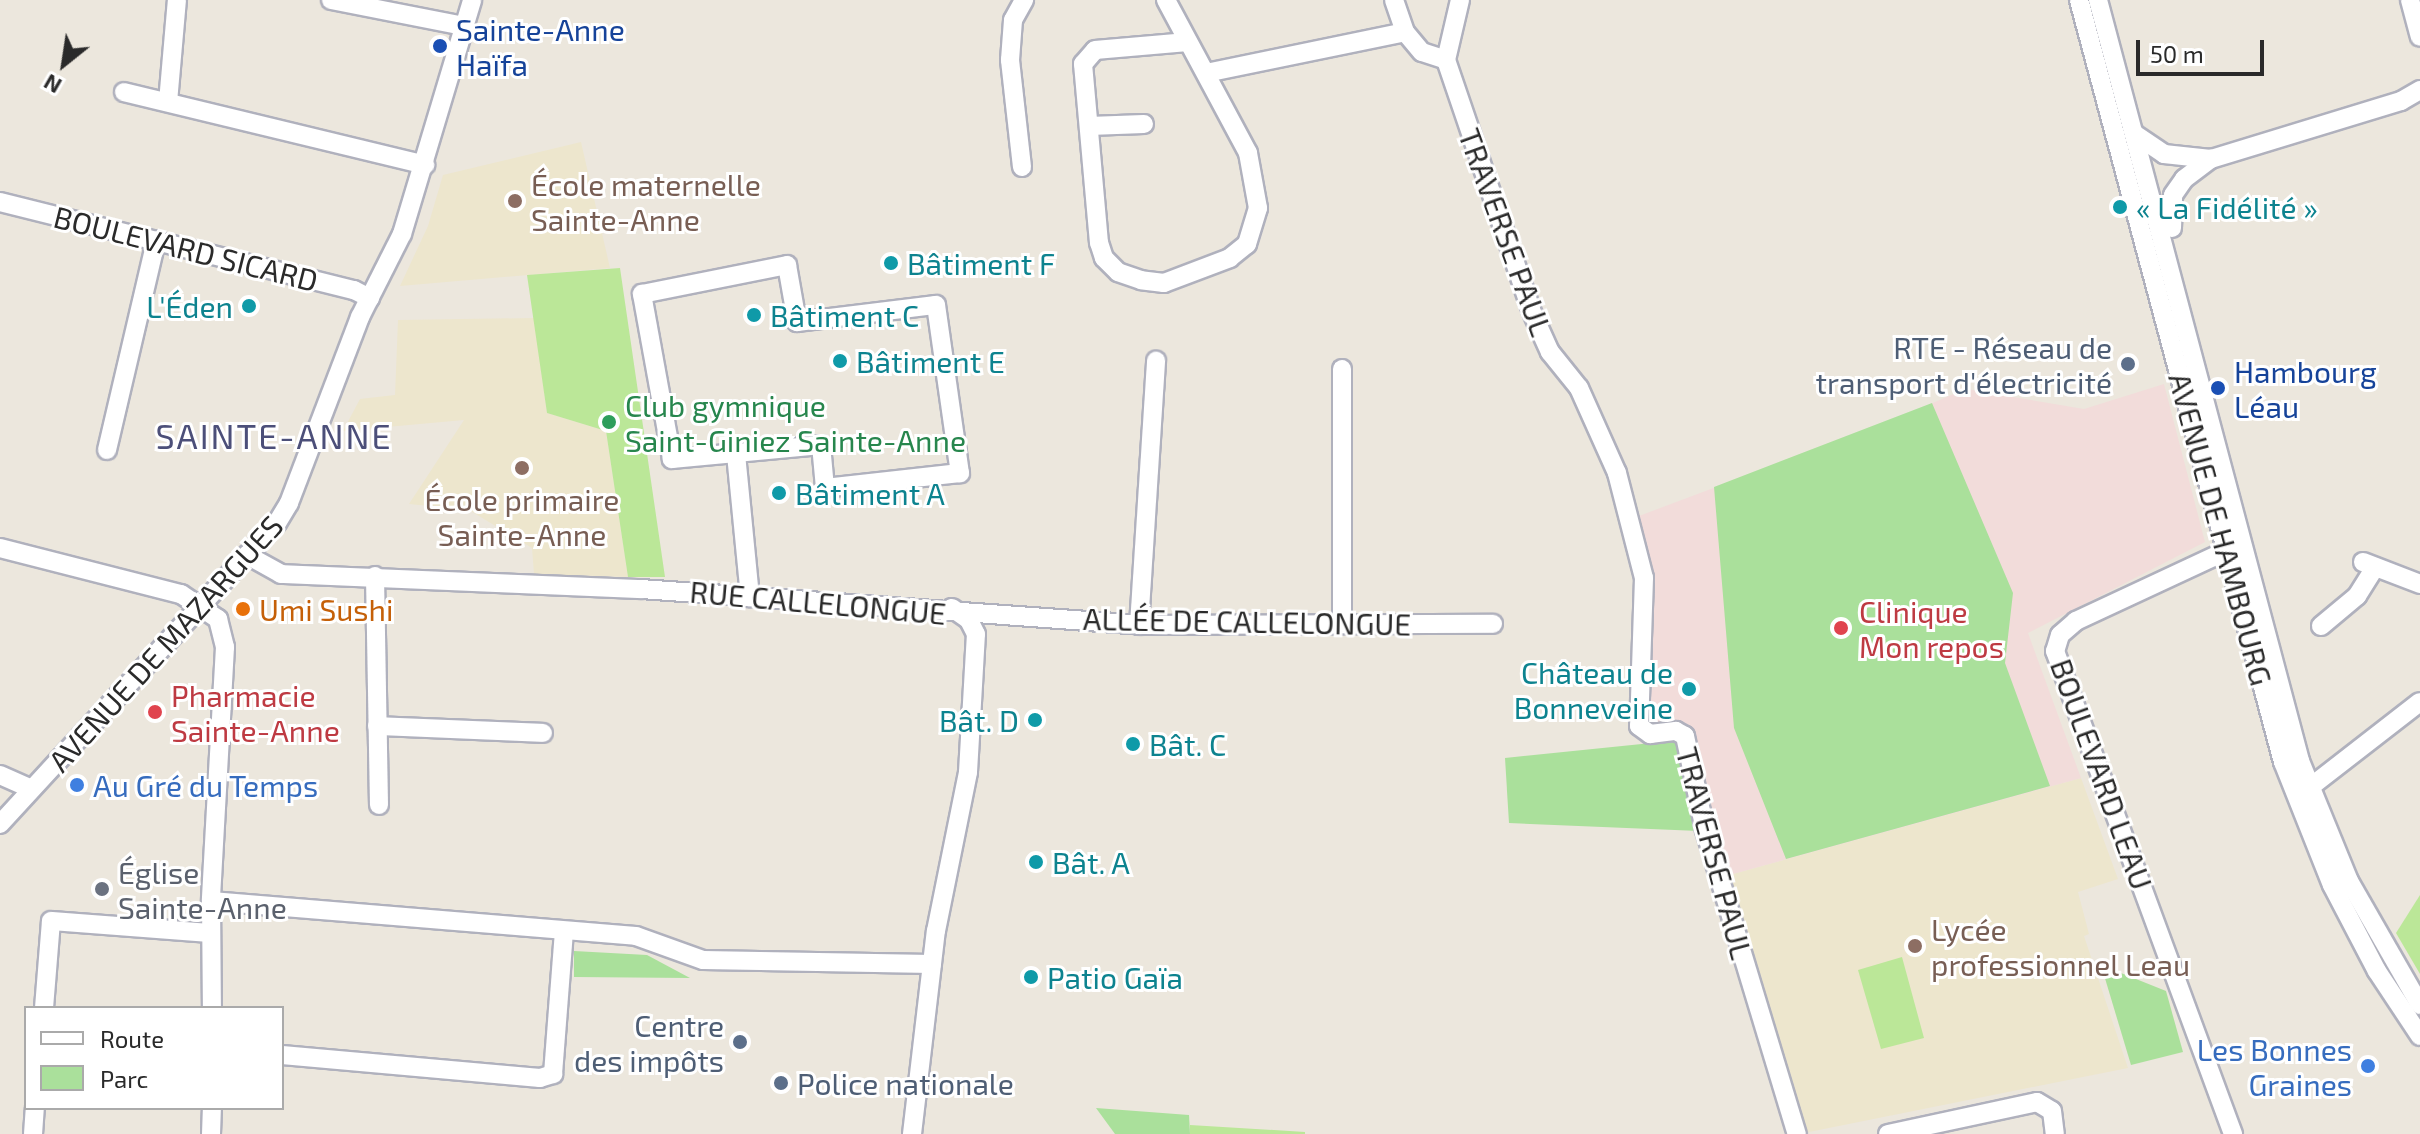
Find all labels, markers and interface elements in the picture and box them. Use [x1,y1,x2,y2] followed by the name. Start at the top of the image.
[456,11,625,82] place label: Sainte-Anne Haïfa
[24,24,104,104] north arrow
[2140,24,2268,74] scale bar
[431,37,449,55] marker: Sainte-Anne Haïfa
[2150,39,2204,68] text: 50 m
[39,70,65,100] text: N
[1452,123,1560,341] street label: TRAVERSE PAUL
[531,166,761,236] place label: École maternelle Sainte-Anne
[2136,189,2318,225] place label: « La Fidélité »
[506,192,524,210] marker: École maternelle Sainte-Anne
[50,198,322,298] street label: BOULEVARD SICARD
[2111,198,2129,216] marker: « La Fidélité »
[907,245,1055,281] place label: Bâtiment F
[882,254,900,272] marker: Bâtiment F
[146,288,233,324] place label: L'Éden
[240,297,258,315] marker: L'Éden
[770,297,919,333] place label: Bâtiment C
[745,306,763,324] marker: Bâtiment C
[1816,329,2112,400] place label: RTE - Réseau de transport d'électricité
[856,343,1005,379] place label: Bâtiment E
[831,352,849,370] marker: Bâtiment E
[2234,353,2377,424] place label: Hambourg Léau
[2119,355,2137,373] marker: RTE - Réseau de transport d'électricité
[2162,369,2280,689] street label: AVENUE DE HAMBOURG
[2209,379,2227,397] marker: Hambourg Léau
[625,387,966,458] place label: Club gymnique Saint-Giniez Sainte-Anne
[600,413,618,431] marker: Club gymnique Saint-Giniez Sainte-Anne
[155,416,393,456] district label: SAINTE-ANNE
[513,459,531,477] marker: École primaire Sainte-Anne
[795,475,946,511] place label: Bâtiment A
[425,481,619,552] place label: École primaire Sainte-Anne
[770,484,788,502] marker: Bâtiment A
[40,507,290,779] street label: AVENUE DE MAZARGUES
[688,573,948,631] street label: RUE CALLELONGUE
[259,591,393,627] place label: Umi Sushi
[1859,593,2004,664] place label: Clinique Mon repos
[234,600,252,618] marker: Umi Sushi
[1083,600,1411,642] street label: ALLÉE DE CALLELONGUE
[1830,617,1852,639] marker: Clinique Mon repos
[1514,654,1673,724] place label: Château de Bonneveine
[2044,654,2160,894] street label: BOULEVARD LEAU
[171,677,340,748] place label: Pharmacie Sainte-Anne
[1680,680,1698,698] marker: Château de Bonneveine
[939,702,1019,738] place label: Bât. D
[146,703,164,721] marker: Pharmacie Sainte-Anne
[1026,711,1044,729] marker: Bât. D
[1149,726,1226,762] place label: Bât. C
[1124,735,1142,753] marker: Bât. C
[1669,743,1761,963] street label: TRAVERSE PAUL
[93,767,319,803] place label: Au Gré du Temps
[68,776,86,794] marker: Au Gré du Temps
[1052,844,1131,880] place label: Bât. A
[1027,853,1045,871] marker: Bât. A
[118,854,287,924] place label: Église Sainte-Anne
[93,880,111,898] marker: Église Sainte-Anne
[1931,911,2191,982] place label: Lycée professionnel Leau
[1906,937,1924,955] marker: Lycée professionnel Leau
[1047,959,1183,995] place label: Patio Gaïa
[1022,968,1040,986] marker: Patio Gaïa
[24,1006,284,1110] legend
[574,1007,724,1078] place label: Centre des impôts
[100,1024,164,1053] text: Route
[2197,1031,2352,1102] place label: Les Bonnes Graines
[731,1033,749,1051] marker: Centre des impôts
[2359,1057,2377,1075] marker: Les Bonnes Graines
[100,1064,148,1093] text: Parc
[797,1065,1014,1101] place label: Police nationale
[772,1074,790,1092] marker: Police nationale

